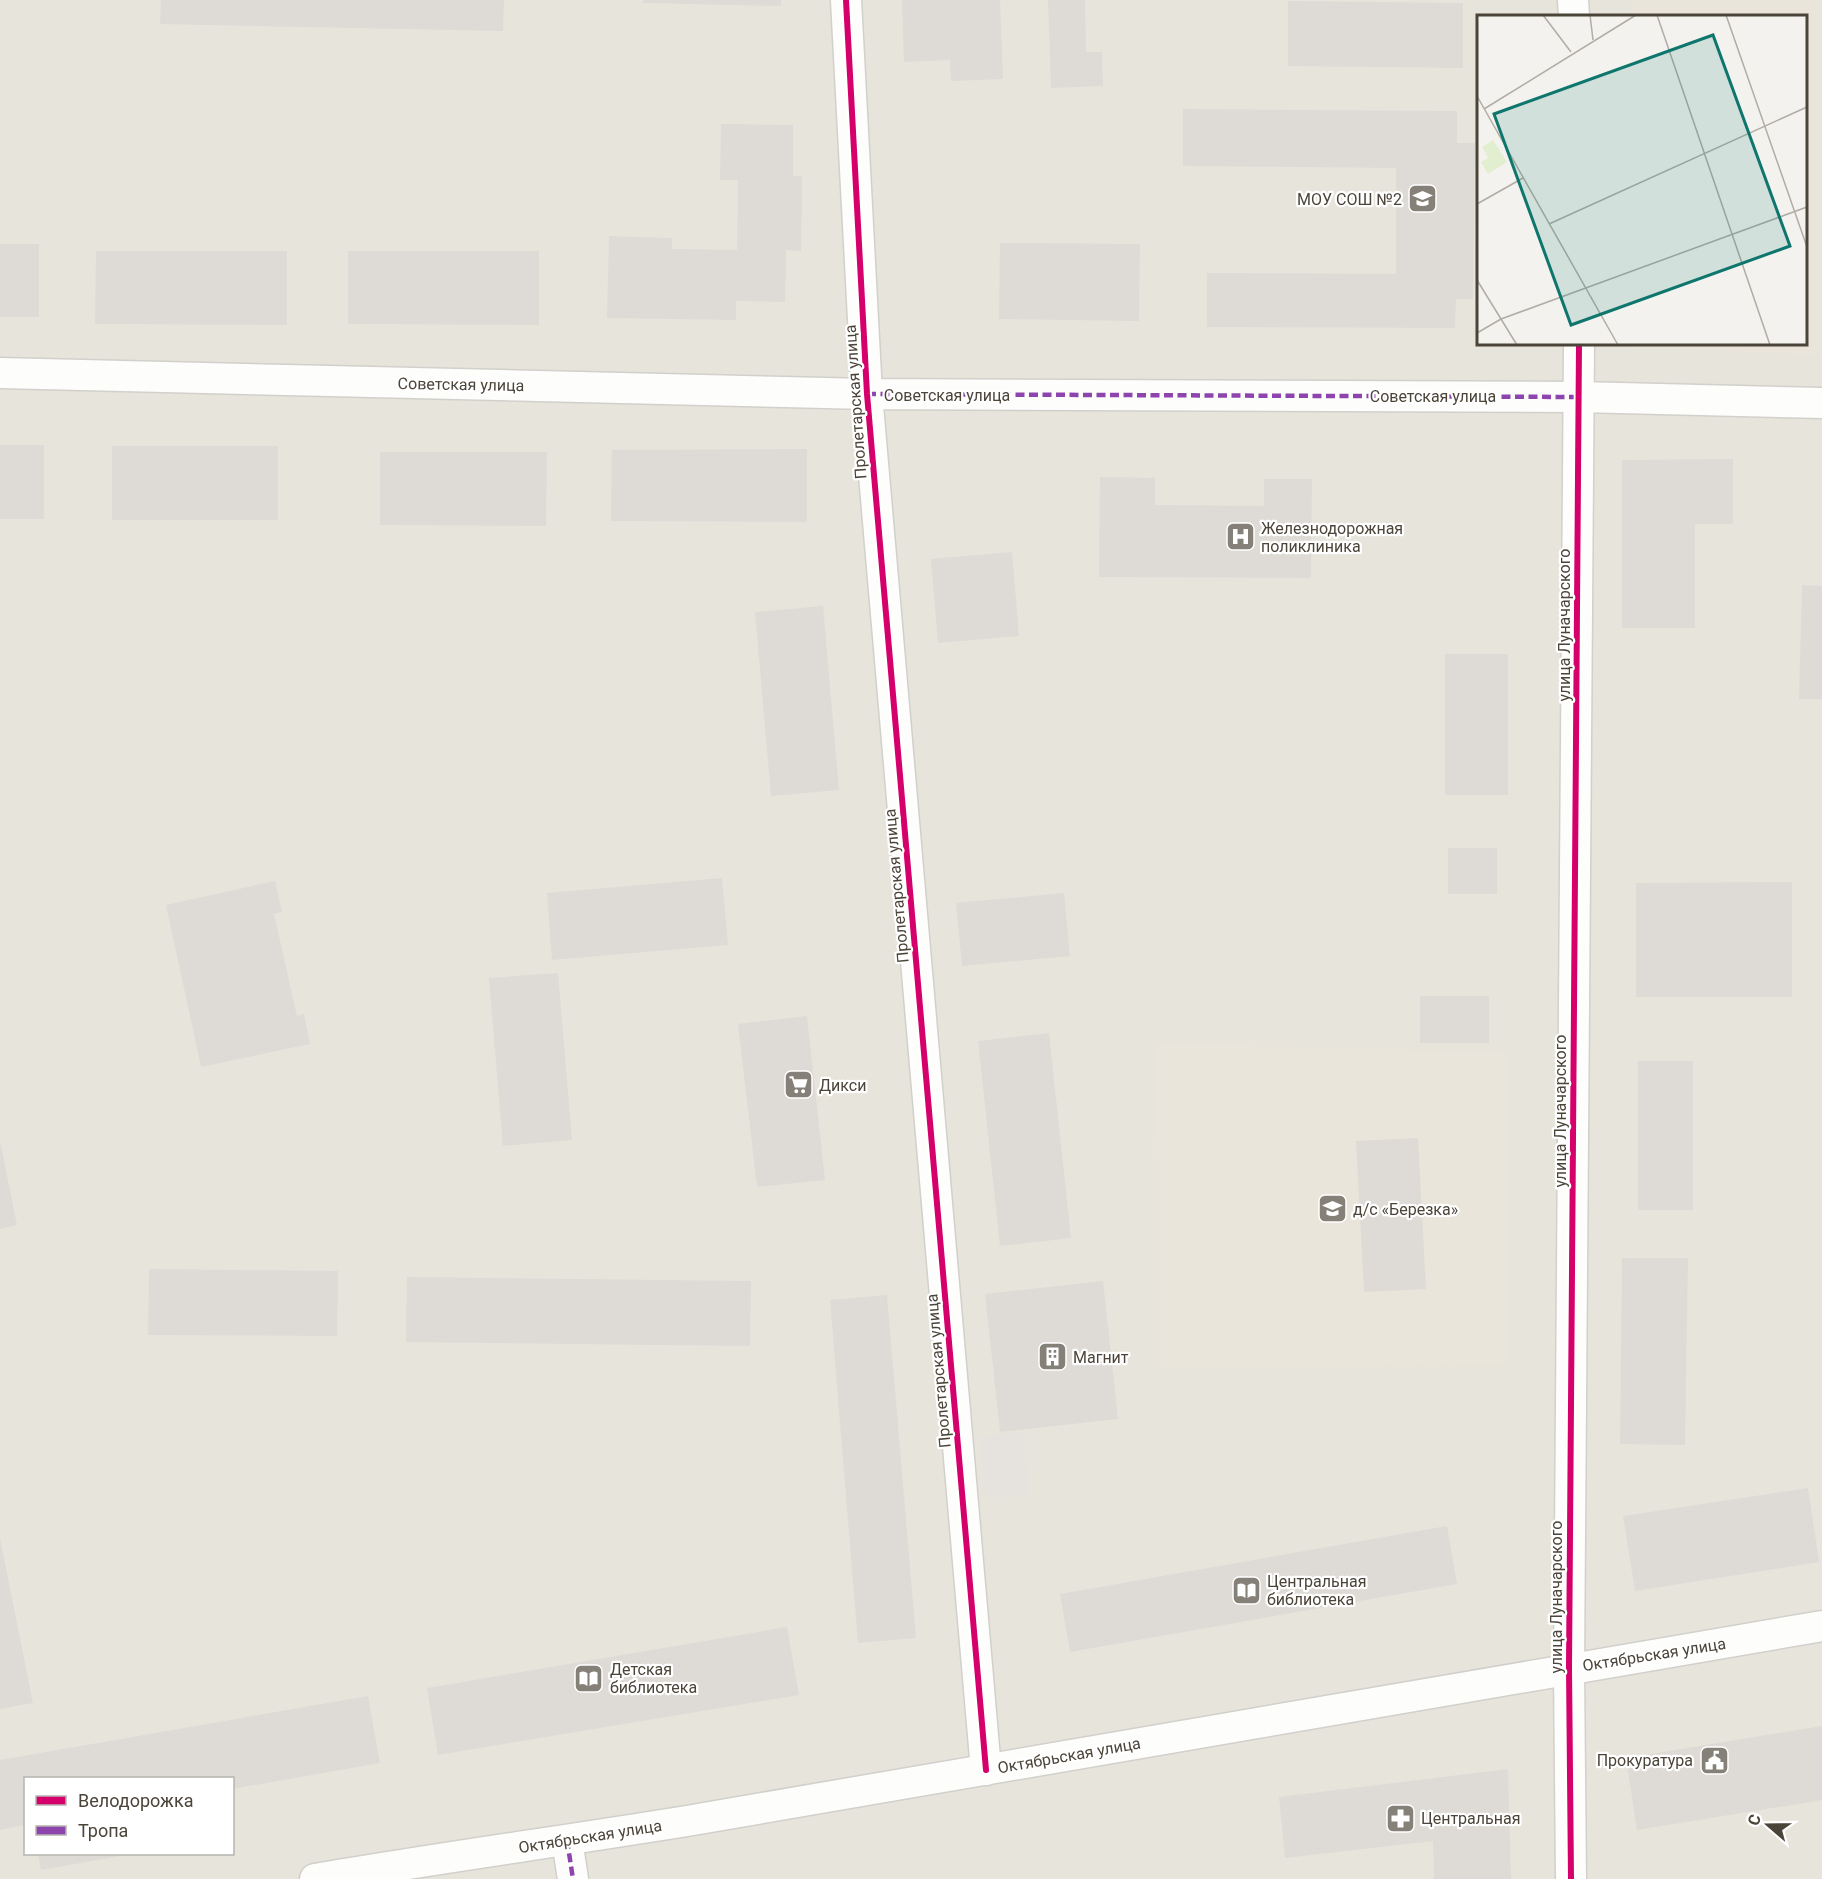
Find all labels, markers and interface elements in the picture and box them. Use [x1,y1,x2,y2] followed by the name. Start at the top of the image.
[1477,15,1807,345] inset map
[1407,183,1439,215] school or university icon: МОУ СОШ №2
[1297,190,1402,209] place label: МОУ СОШ №2
[841,324,870,480] street label: Пролетарская улица
[398,374,524,395] street label: Советская улица
[884,386,1010,405] street label: Советская улица
[1370,387,1496,406] street label: Советская улица
[1261,519,1403,556] place label: Железнодорожная поликлиника
[1224,521,1256,553] hospital icon: Железнодорожная поликлиника
[1555,549,1574,701] street label: улица Луначарского
[880,808,913,964] street label: Пролетарская улица
[1551,1035,1570,1187] street label: улица Луначарского
[782,1069,814,1101] supermarket icon: Дикси
[819,1076,866,1095] place label: Дикси
[1316,1193,1348,1225] school or university icon: д/с «Березка»
[1353,1200,1458,1219] place label: д/с «Березка»
[922,1293,955,1449] street label: Пролетарская улица
[1036,1341,1068,1373] building icon: Магнит
[1073,1348,1129,1367] place label: Магнит
[1547,1521,1566,1673] street label: улица Луначарского
[1267,1572,1366,1609] place label: Центральная библиотека
[1230,1574,1262,1606] library icon: Центральная библиотека
[1581,1634,1727,1675] street label: Октябрьская улица
[610,1660,697,1697] place label: Детская библиотека
[573,1662,605,1694] library icon: Детская библиотека
[996,1734,1142,1777] street label: Октябрьская улица
[1698,1744,1730,1776] public building icon: Прокуратура
[1597,1751,1693,1770] place label: Прокуратура
[24,1777,234,1855] legend
[78,1790,193,1811] text: Велодорожка
[1738,1795,1798,1855] north arrow
[1384,1802,1416,1834] pharmacy icon: Центральная
[1421,1809,1520,1828] place label: Центральная
[1744,1812,1765,1828] text: С
[517,1816,663,1857] street label: Октябрьская улица
[78,1820,128,1841] text: Тропа

